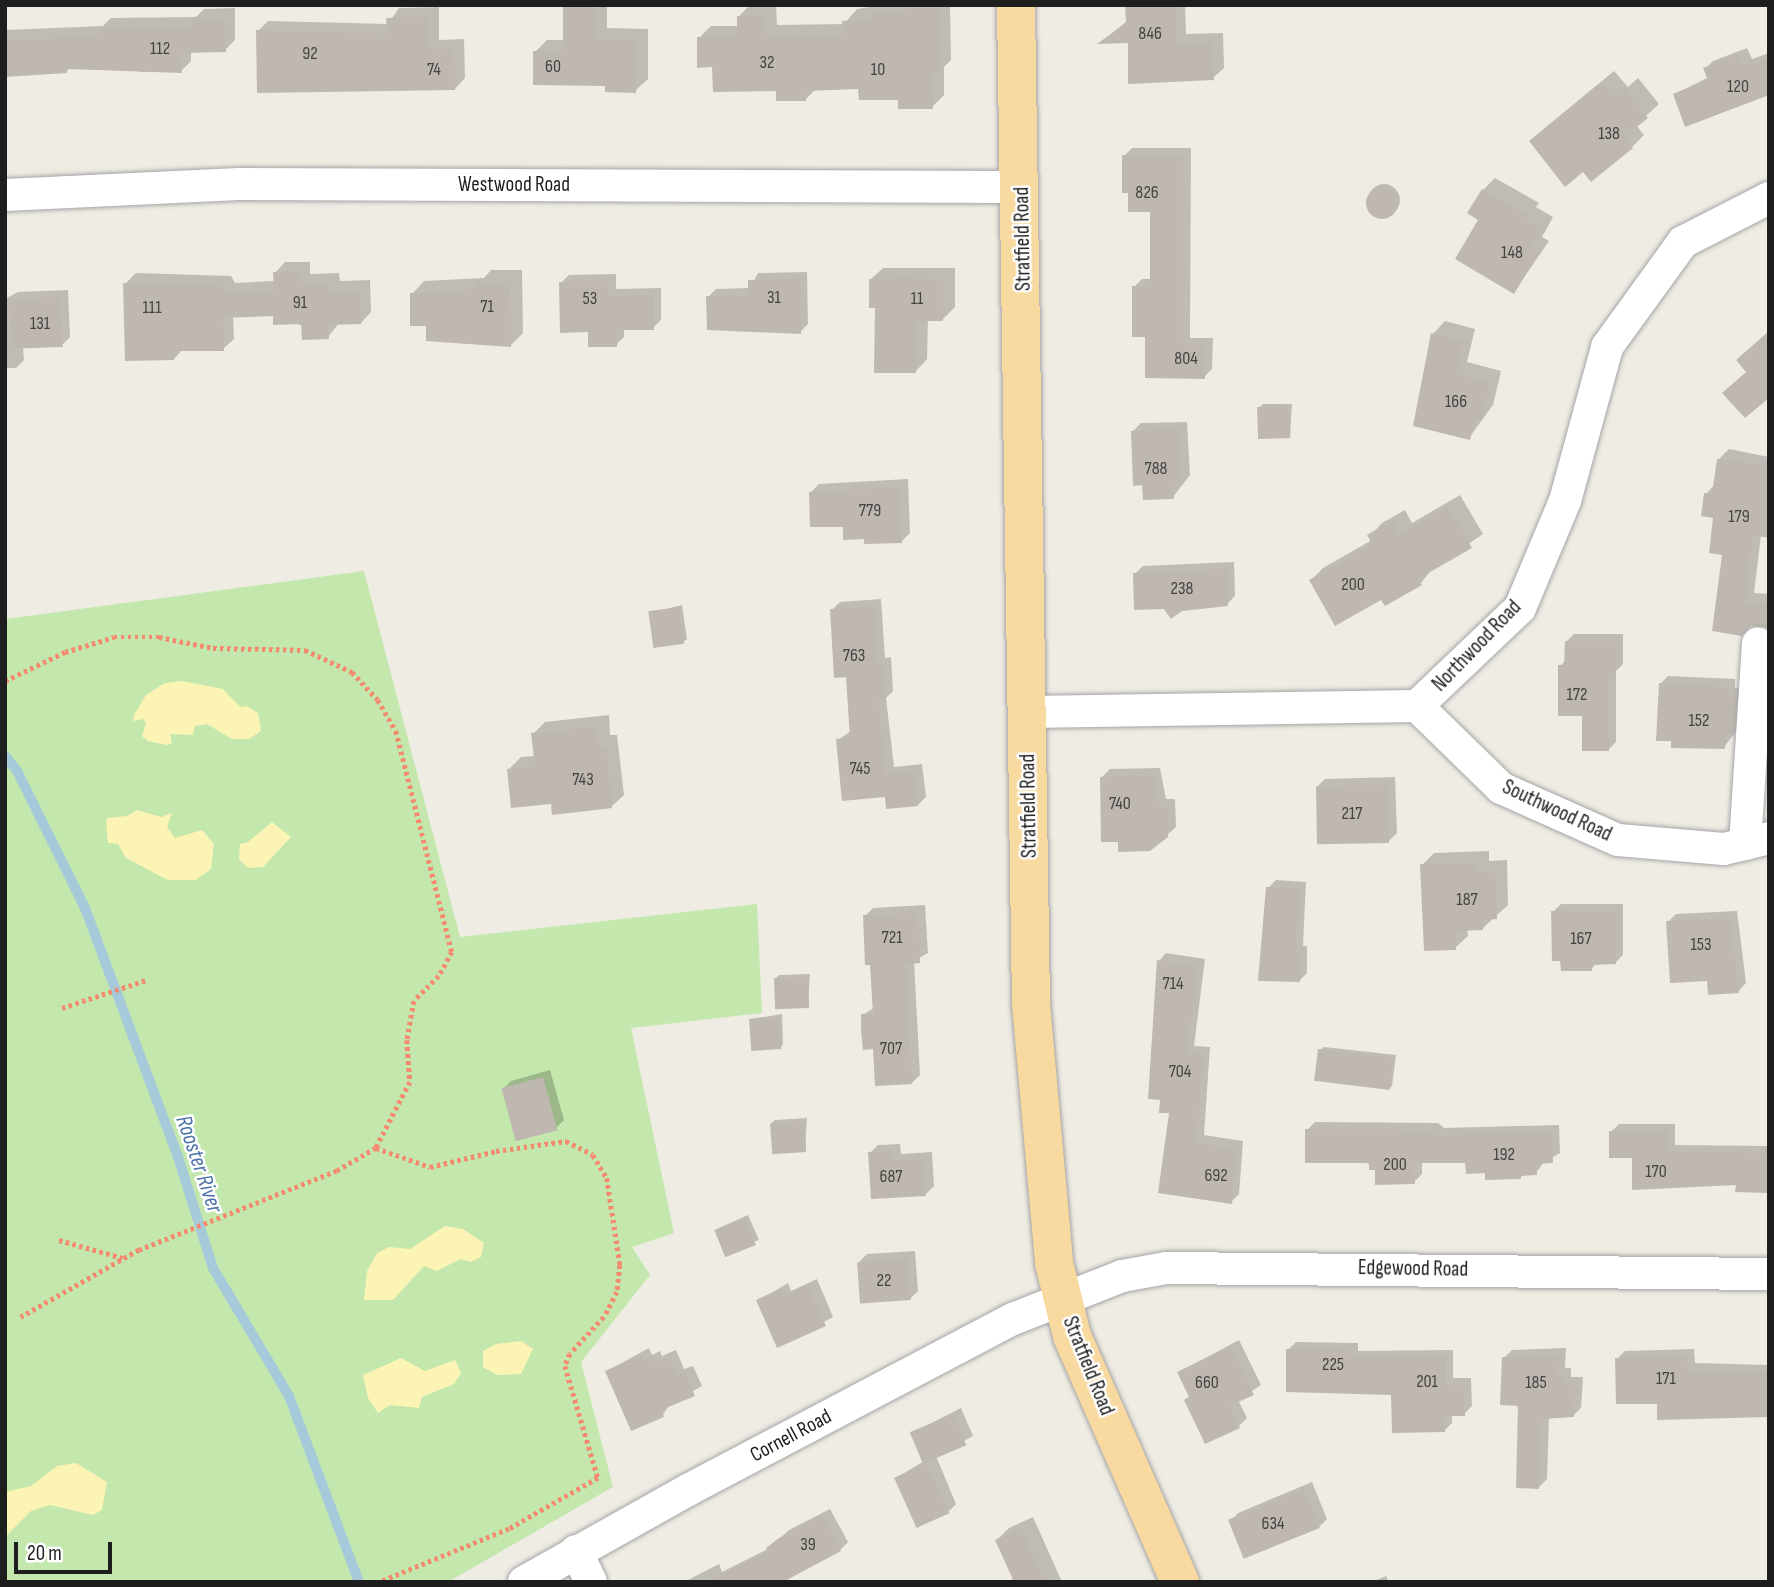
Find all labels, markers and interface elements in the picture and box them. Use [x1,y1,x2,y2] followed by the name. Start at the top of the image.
[1138,23,1162,45] house number: 846
[150,38,170,60] house number: 112
[302,43,318,65] house number: 92
[760,52,774,74] house number: 32
[545,56,561,78] house number: 60
[427,59,441,81] house number: 74
[871,59,885,81] house number: 10
[1727,76,1749,98] house number: 120
[1598,123,1620,145] house number: 138
[458,172,570,198] street label: Westwood Road
[1135,182,1159,204] house number: 826
[1009,187,1037,291] street label: Stratfield Road
[1501,242,1523,264] house number: 148
[767,287,781,309] house number: 31
[583,288,597,310] house number: 53
[911,288,923,310] house number: 11
[293,292,307,314] house number: 91
[480,296,494,318] house number: 71
[143,297,161,319] house number: 111
[30,313,50,335] house number: 131
[1174,348,1198,370] house number: 804
[1445,391,1467,413] house number: 166
[1145,458,1167,480] house number: 788
[859,500,881,522] house number: 779
[1728,506,1750,528] house number: 179
[1341,574,1365,596] house number: 200
[1171,578,1193,600] house number: 238
[1427,595,1527,697] street label: Northwood Road
[843,645,865,667] house number: 763
[1567,684,1587,706] house number: 172
[1689,710,1709,732] house number: 152
[1015,754,1043,858] street label: Stratfield Road
[849,758,871,780] house number: 745
[572,769,594,791] house number: 743
[1498,775,1616,847] street label: Southwood Road
[1109,793,1131,815] house number: 740
[1342,803,1362,825] house number: 217
[1456,889,1478,911] house number: 187
[882,927,902,949] house number: 721
[1570,928,1592,950] house number: 167
[1690,934,1712,956] house number: 153
[1162,973,1184,995] house number: 714
[880,1038,902,1060] house number: 707
[1169,1061,1191,1083] house number: 704
[169,1112,229,1216] water label: Rooster River
[1493,1144,1515,1166] house number: 192
[1383,1154,1407,1176] house number: 200
[1645,1161,1667,1183] house number: 170
[1204,1165,1228,1187] house number: 692
[880,1166,902,1188] house number: 687
[1358,1255,1468,1283] street label: Edgewood Road
[877,1270,891,1292] house number: 22
[1057,1313,1119,1419] street label: Stratfield Road
[1322,1354,1344,1376] house number: 225
[1656,1368,1676,1390] house number: 171
[1416,1371,1438,1393] house number: 201
[1195,1372,1219,1394] house number: 660
[1525,1372,1547,1394] house number: 185
[746,1404,836,1468] street label: Cornell Road
[1262,1513,1284,1535] house number: 634
[18,1528,116,1572] scale bar
[800,1534,816,1556] house number: 39
[27,1541,62,1566] text: 20 m

